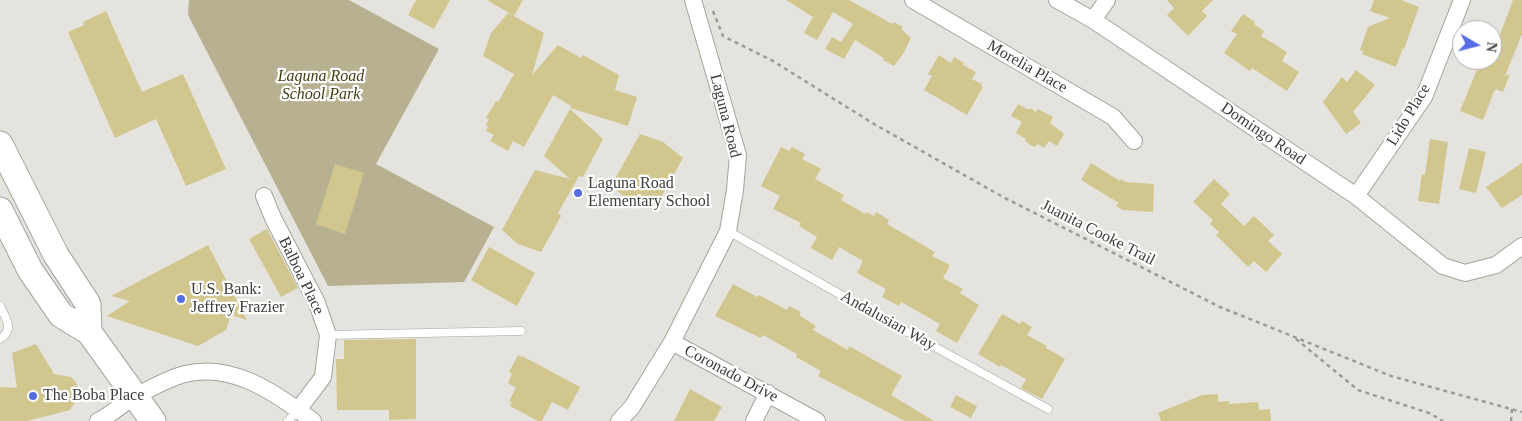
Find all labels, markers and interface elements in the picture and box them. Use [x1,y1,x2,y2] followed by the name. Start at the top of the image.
[1452,20,1502,70] north arrow
[984,36,1070,98] street label: Morelia Place
[1483,41,1499,53] text: N
[278,67,364,105] park label: Laguna Road School Park
[705,72,745,160] street label: Laguna Road
[1383,81,1435,149] street label: Lido Place
[1217,99,1309,169] street label: Domingo Road
[588,174,710,212] place label: Laguna Road Elementary School
[572,187,584,199] marker: Laguna Road Elementary School
[1038,196,1158,270] street label: Juanita Cooke Trail
[274,234,328,318] street label: Balboa Place
[191,280,284,318] place label: U.S. Bank: Jeffrey Frazier
[837,287,939,355] street label: Andalusian Way
[175,293,187,305] marker: U.S. Bank: Jeffrey Frazier
[681,341,781,407] street label: Coronado Drive
[43,386,144,406] place label: The Boba Place
[27,390,39,402] marker: The Boba Place

